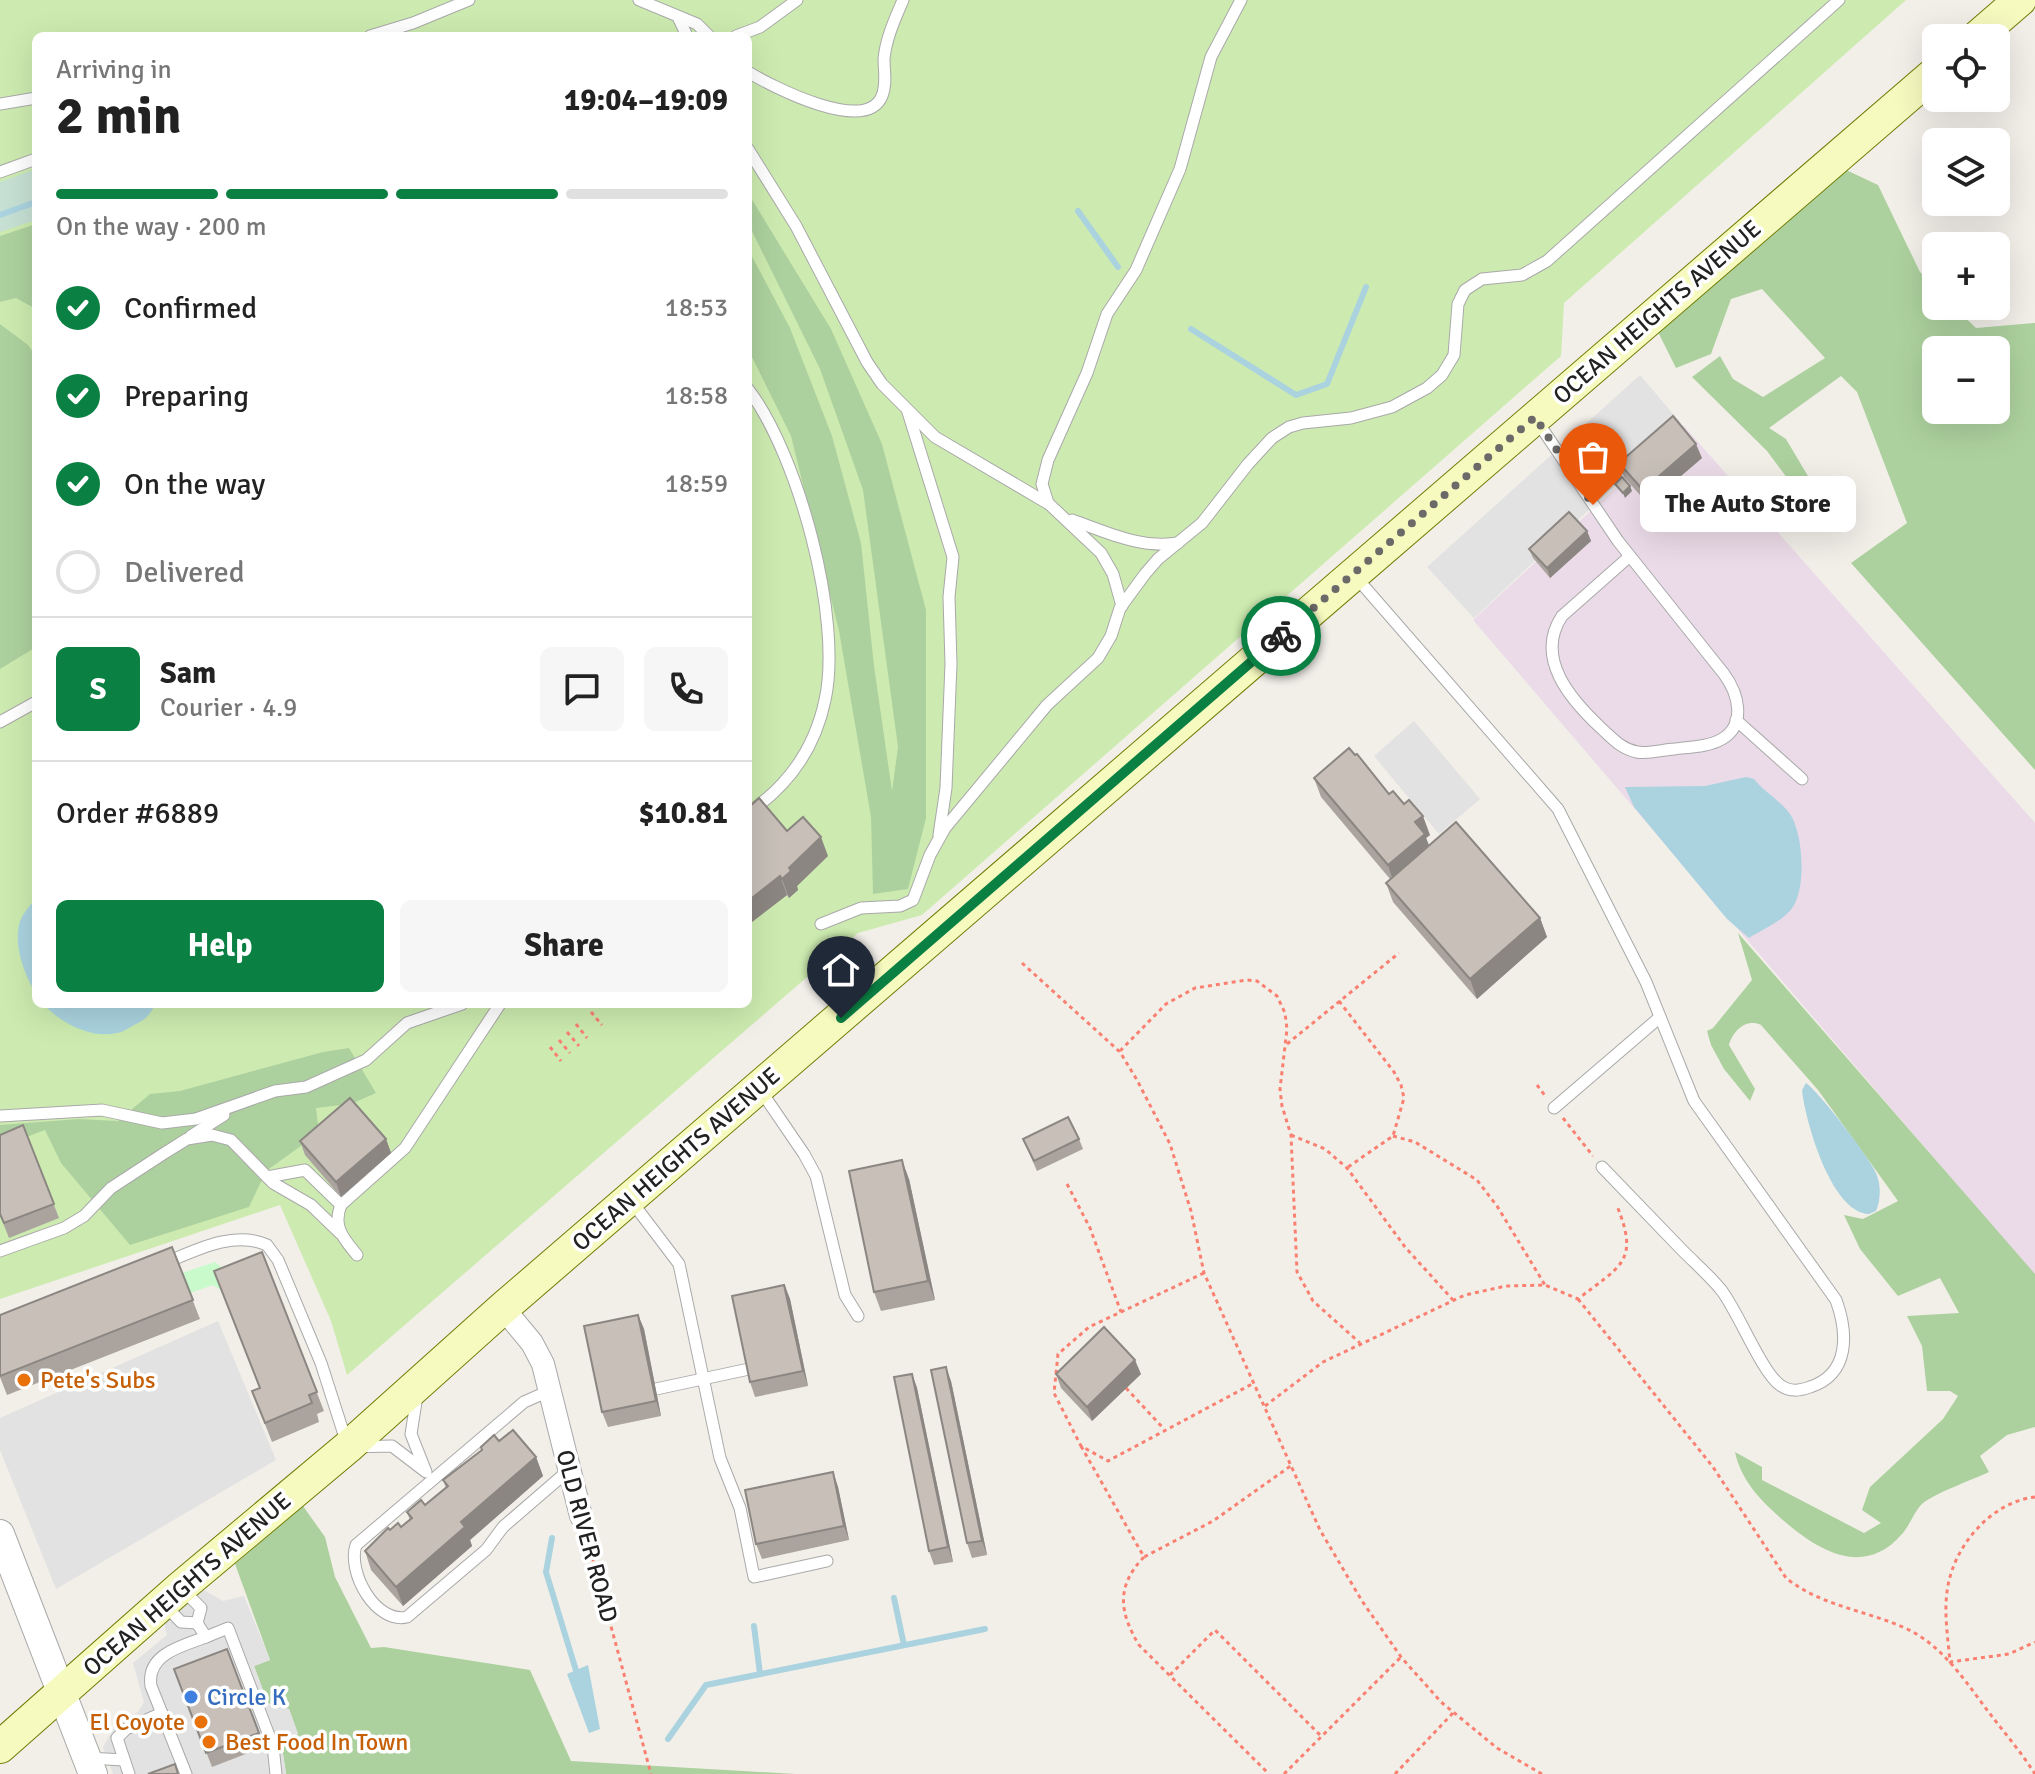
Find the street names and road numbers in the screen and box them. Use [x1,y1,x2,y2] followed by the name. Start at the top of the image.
[1547,214,1767,410] street label: OCEAN HEIGHTS AVENUE
[566,1061,786,1257] street label: OCEAN HEIGHTS AVENUE
[550,1447,624,1625] street label: OLD RIVER ROAD
[77,1486,297,1682] street label: OCEAN HEIGHTS AVENUE

